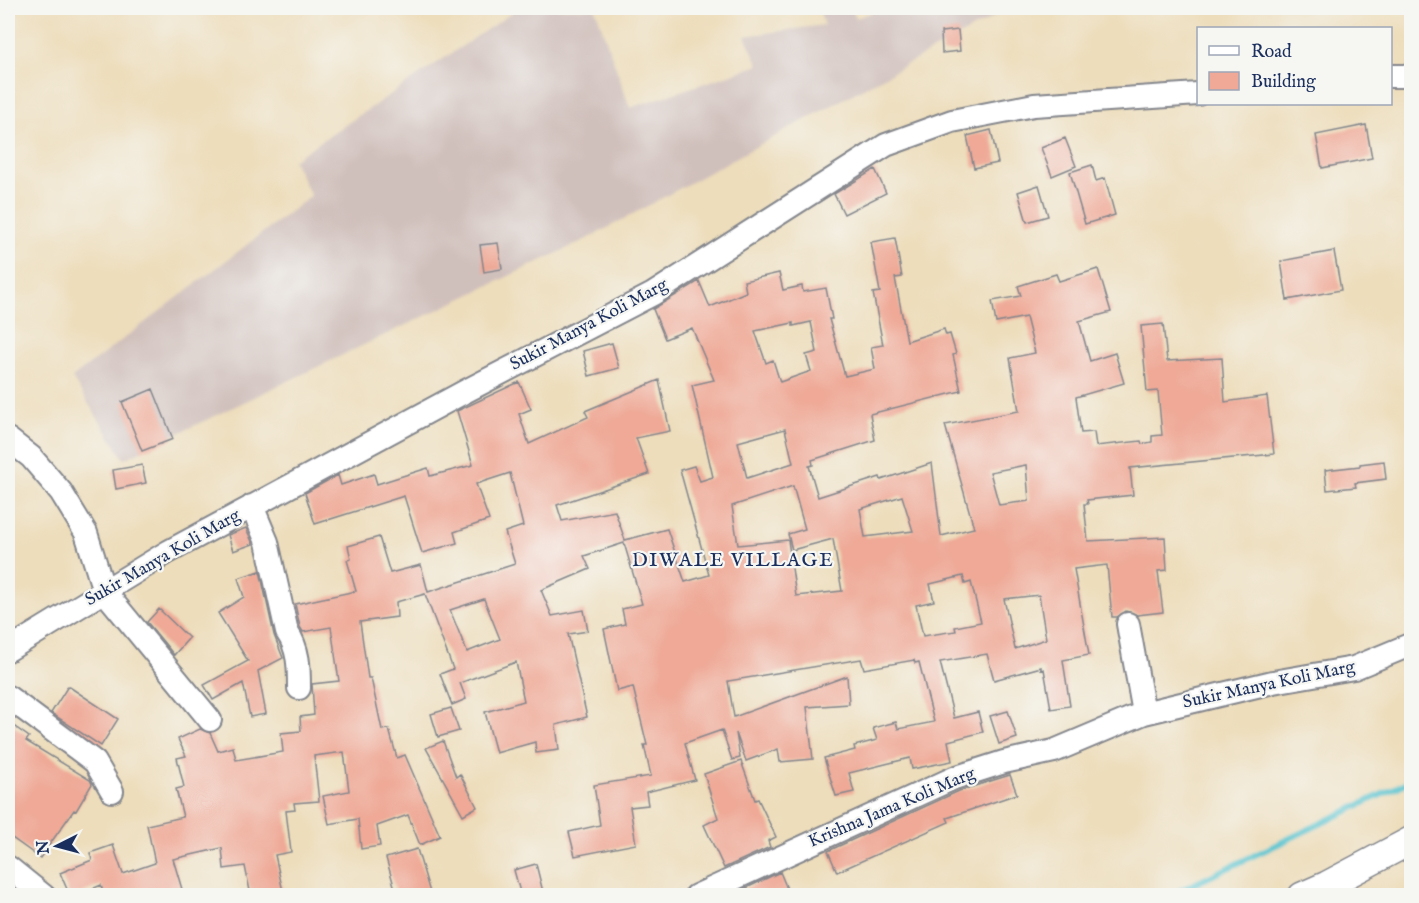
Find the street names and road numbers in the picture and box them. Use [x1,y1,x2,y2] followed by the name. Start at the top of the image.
[506,274,672,376] street label: Sukir Manya Koli Marg
[81,504,245,612] street label: Sukir Manya Koli Marg
[1181,655,1357,714] street label: Sukir Manya Koli Marg
[805,762,979,854] street label: Krishna Jama Koli Marg

